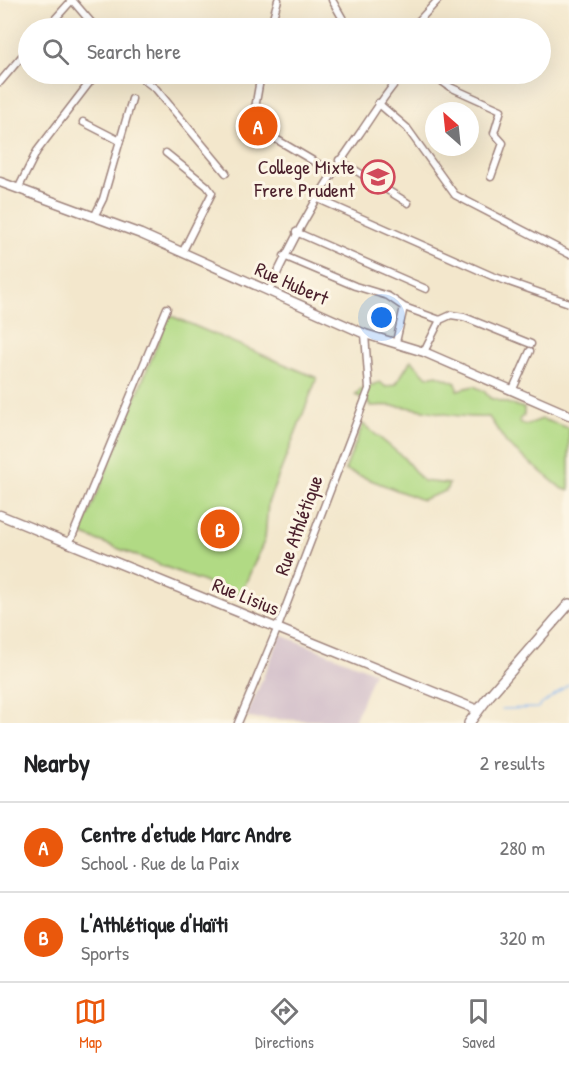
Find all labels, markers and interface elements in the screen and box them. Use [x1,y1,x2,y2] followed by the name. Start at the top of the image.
[18,18,551,84] search box
[39,35,72,68] icon: search
[87,36,181,66] text: Search here
[425,102,479,156] north arrow
[238,104,278,148] pin: A
[254,153,356,203] place label: College Mixte Frere Prudent
[360,159,396,195] school or university icon: College Mixte Frere Prudent
[251,255,334,312] street label: Rue Hubert
[367,303,396,332] your location
[267,471,329,579] street label: Rue Athlétique
[200,506,240,552] pin: B
[209,570,284,622] street label: Rue Lisius
[24,745,90,780] text: Nearby
[480,749,545,776] text: 2 results
[81,819,292,849] text: Centre d'etude Marc Andre
[39,834,48,861] text: A
[500,834,545,861] text: 280 m
[81,849,240,876] text: School · Rue de la Paix
[81,909,229,939] text: L'Athlétique d'Haïti
[38,924,49,951] text: B
[500,924,545,951] text: 320 m
[81,939,129,966] text: Sports
[74,995,107,1053] tab: Map
[255,995,314,1053] tab: Directions
[462,995,495,1053] tab: Saved

